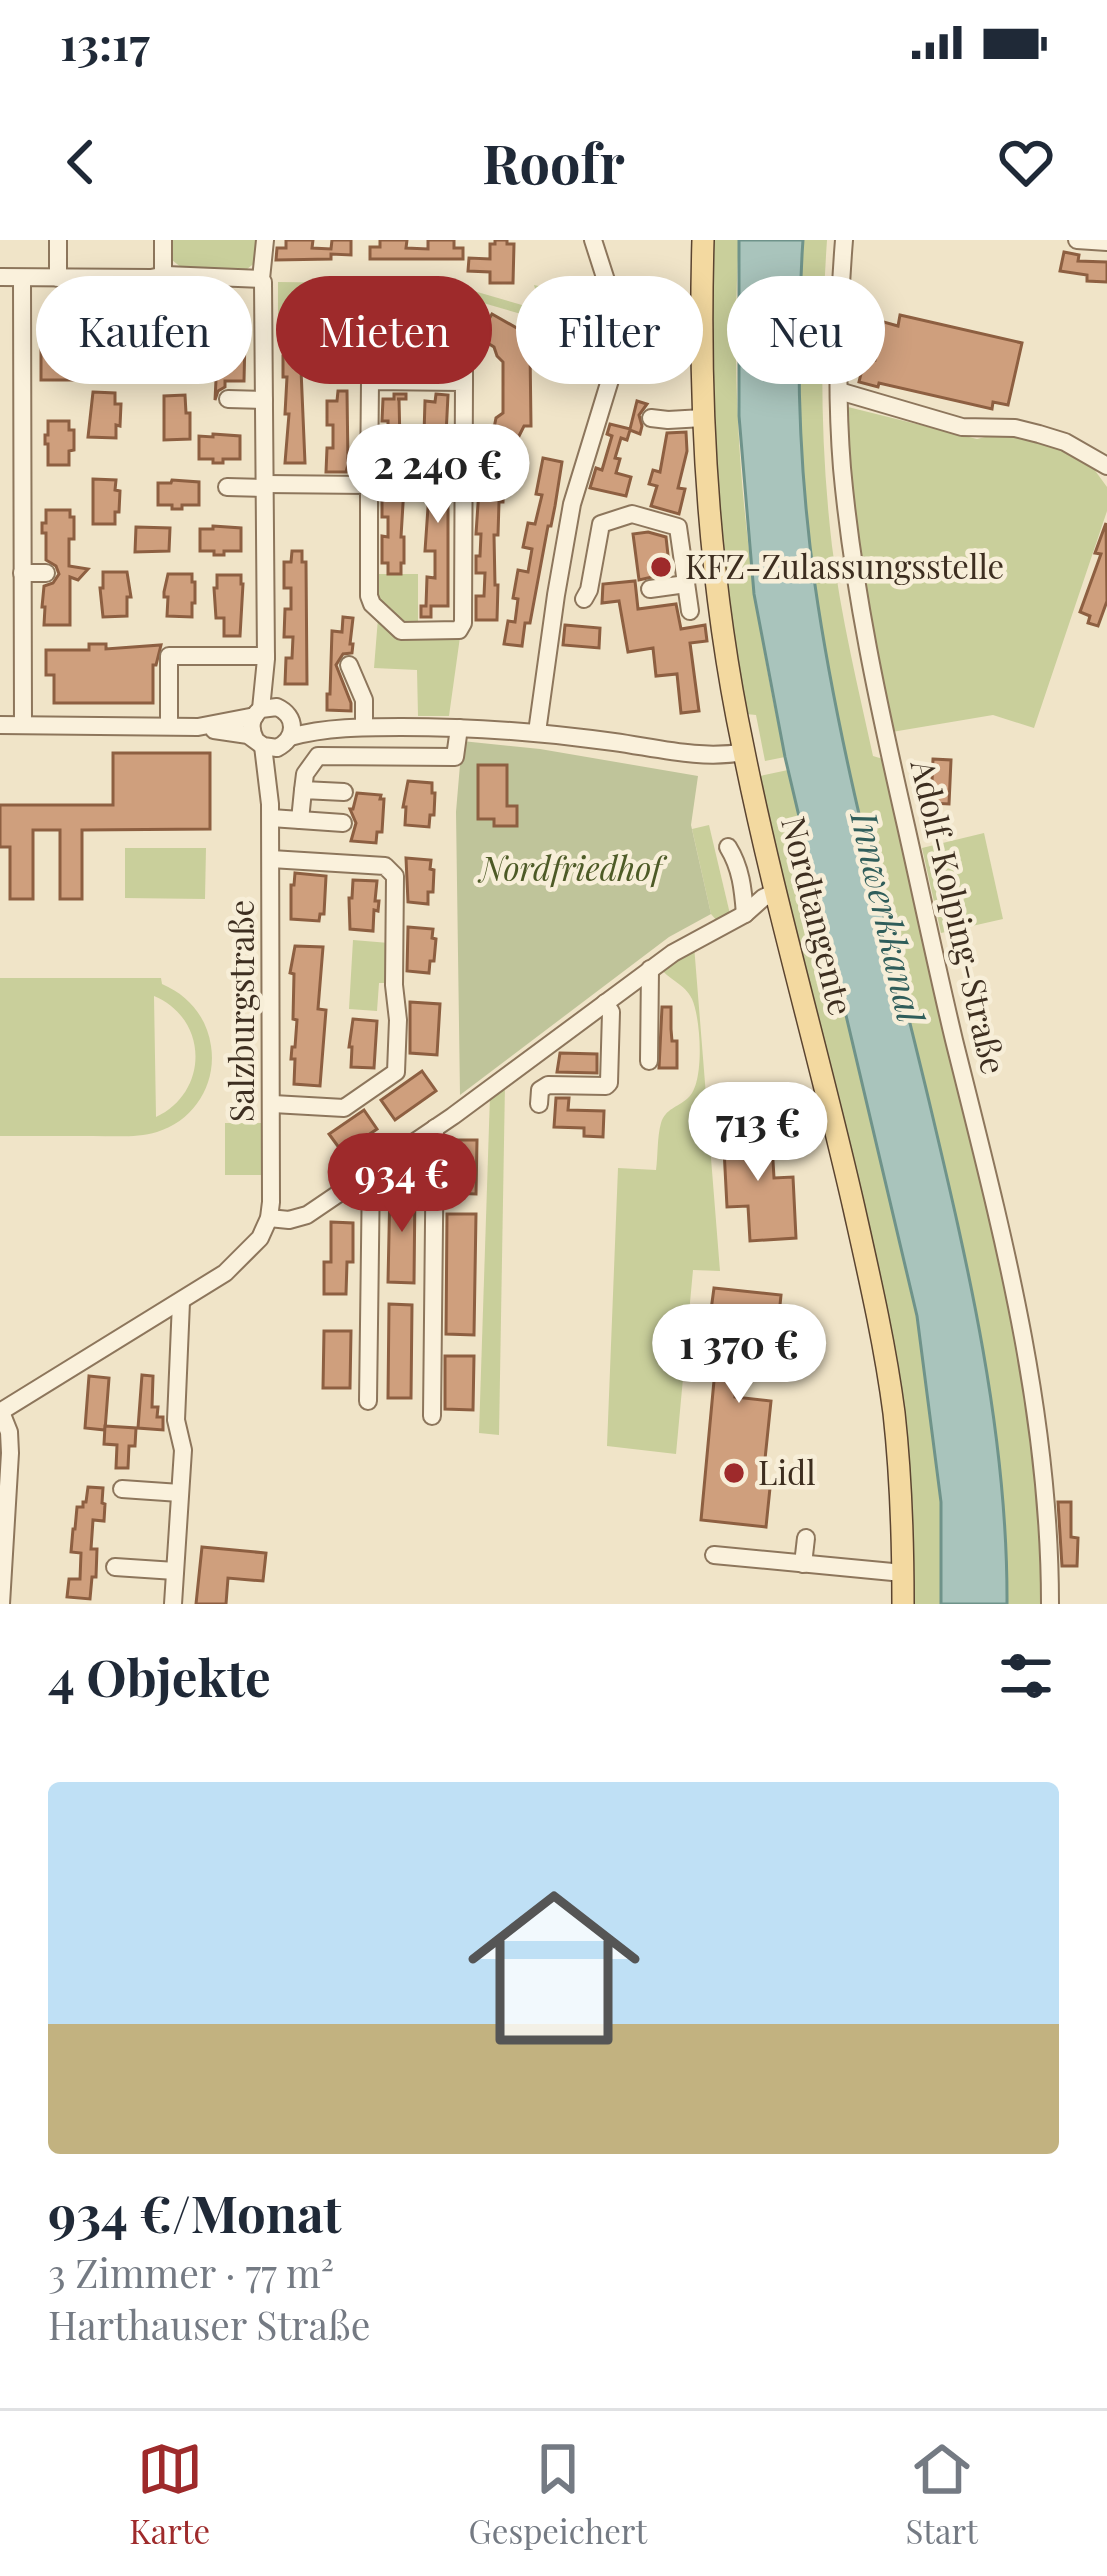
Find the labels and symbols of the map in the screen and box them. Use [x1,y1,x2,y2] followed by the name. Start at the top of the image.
[327,424,549,526] pin: 2 240 €
[685,543,1004,587] place label: KFZ-Zulassungsstelle
[648,554,674,580] marker: KFZ-Zulassungsstelle
[902,754,1017,1078] street label: Adolf-Kolping-Straße
[841,805,937,1029] water label: Innwerkkanal
[773,812,865,1019] street label: Nordtangente
[477,845,667,889] park label: Nordfriedhof
[218,900,262,1122] street label: Salzburgstraße
[674,1082,842,1184] pin: 713 €
[318,1133,486,1235] pin: 934 €
[628,1304,850,1406] pin: 1 370 €
[758,1449,816,1493] place label: Lidl
[721,1460,747,1486] marker: Lidl

